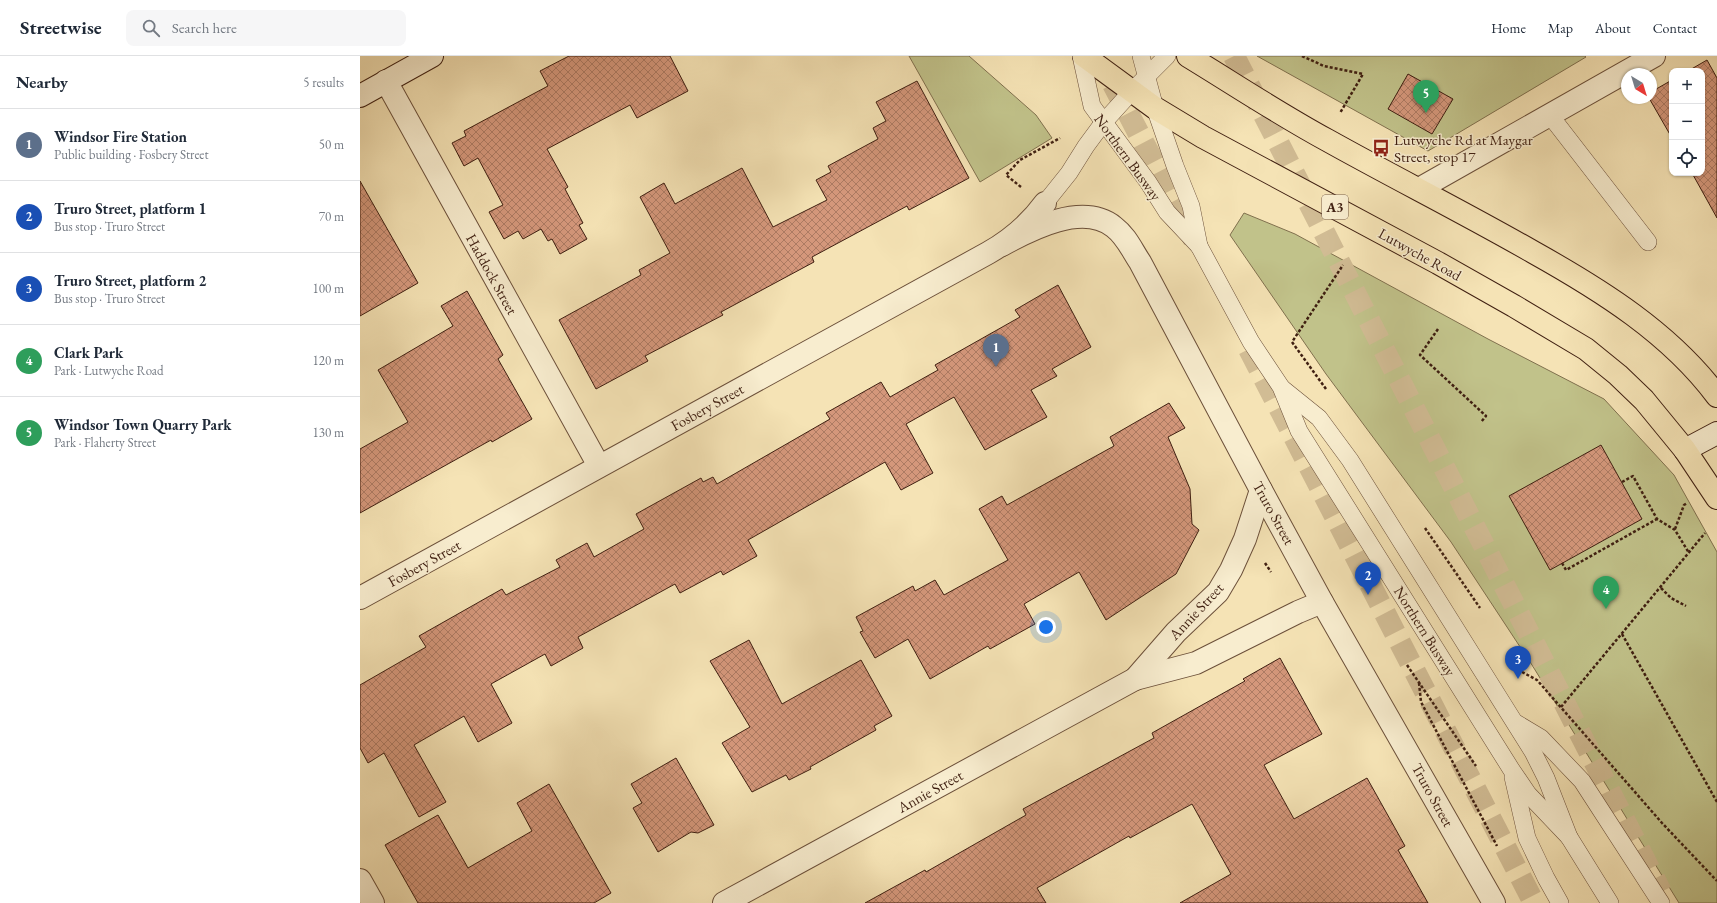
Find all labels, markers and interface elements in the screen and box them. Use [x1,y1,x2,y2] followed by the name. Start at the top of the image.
[126,10,406,46] search box
[20,15,102,40] text: Streetwise
[140,17,162,39] icon: search
[172,18,237,37] text: Search here
[1491,19,1526,37] text: Home
[1548,19,1573,37] text: Map
[1595,19,1631,37] text: About
[1653,19,1697,37] text: Contact
[1621,68,1657,104] north arrow
[1669,68,1705,176] map controls
[1669,68,1705,104] button: +
[16,71,68,93] text: Nearby
[303,74,344,91] text: 5 results
[1413,80,1439,113] pin: 5
[1669,104,1705,140] button: −
[1090,110,1166,204] street label: Northern Busway
[54,127,187,146] text: Windsor Fire Station
[1394,130,1533,166] place label: Lutwyche Rd at Maygar Street, stop 17
[26,136,32,153] text: 1
[319,136,344,153] text: 50 m
[1371,138,1391,158] bus stop icon: Lutwyche Rd at Maygar Street, stop 17
[1669,140,1705,176] button: locate
[54,146,209,163] text: Public building · Fosbery Street
[1322,195,1348,219] road number: A3
[54,199,206,218] text: Truro Street, platform 1
[26,208,32,225] text: 2
[319,208,344,225] text: 70 m
[54,218,165,235] text: Bus stop · Truro Street
[1375,223,1465,285] street label: Lutwyche Road
[462,230,522,318] street label: Haddock Street
[54,271,206,290] text: Truro Street, platform 2
[26,280,32,297] text: 3
[313,280,344,297] text: 100 m
[54,290,165,307] text: Bus stop · Truro Street
[983,334,1009,367] pin: 1
[54,343,123,362] text: Clark Park
[26,352,32,369] text: 4
[313,352,344,369] text: 120 m
[54,362,164,379] text: Park · Lutwyche Road
[667,379,747,435] street label: Fosbery Street
[54,415,232,434] text: Windsor Town Quarry Park
[26,424,32,441] text: 5
[313,424,344,441] text: 130 m
[54,434,156,451] text: Park · Flaherty Street
[1249,478,1299,548] street label: Truro Street
[384,535,464,591] street label: Fosbery Street
[1355,562,1381,595] pin: 2
[1593,576,1619,609] pin: 4
[1164,578,1228,644] street label: Annie Street
[1390,582,1460,680] street label: Northern Busway
[1036,617,1056,637] your location
[1505,646,1531,679] pin: 3
[1408,760,1458,830] street label: Truro Street
[893,765,966,817] street label: Annie Street

